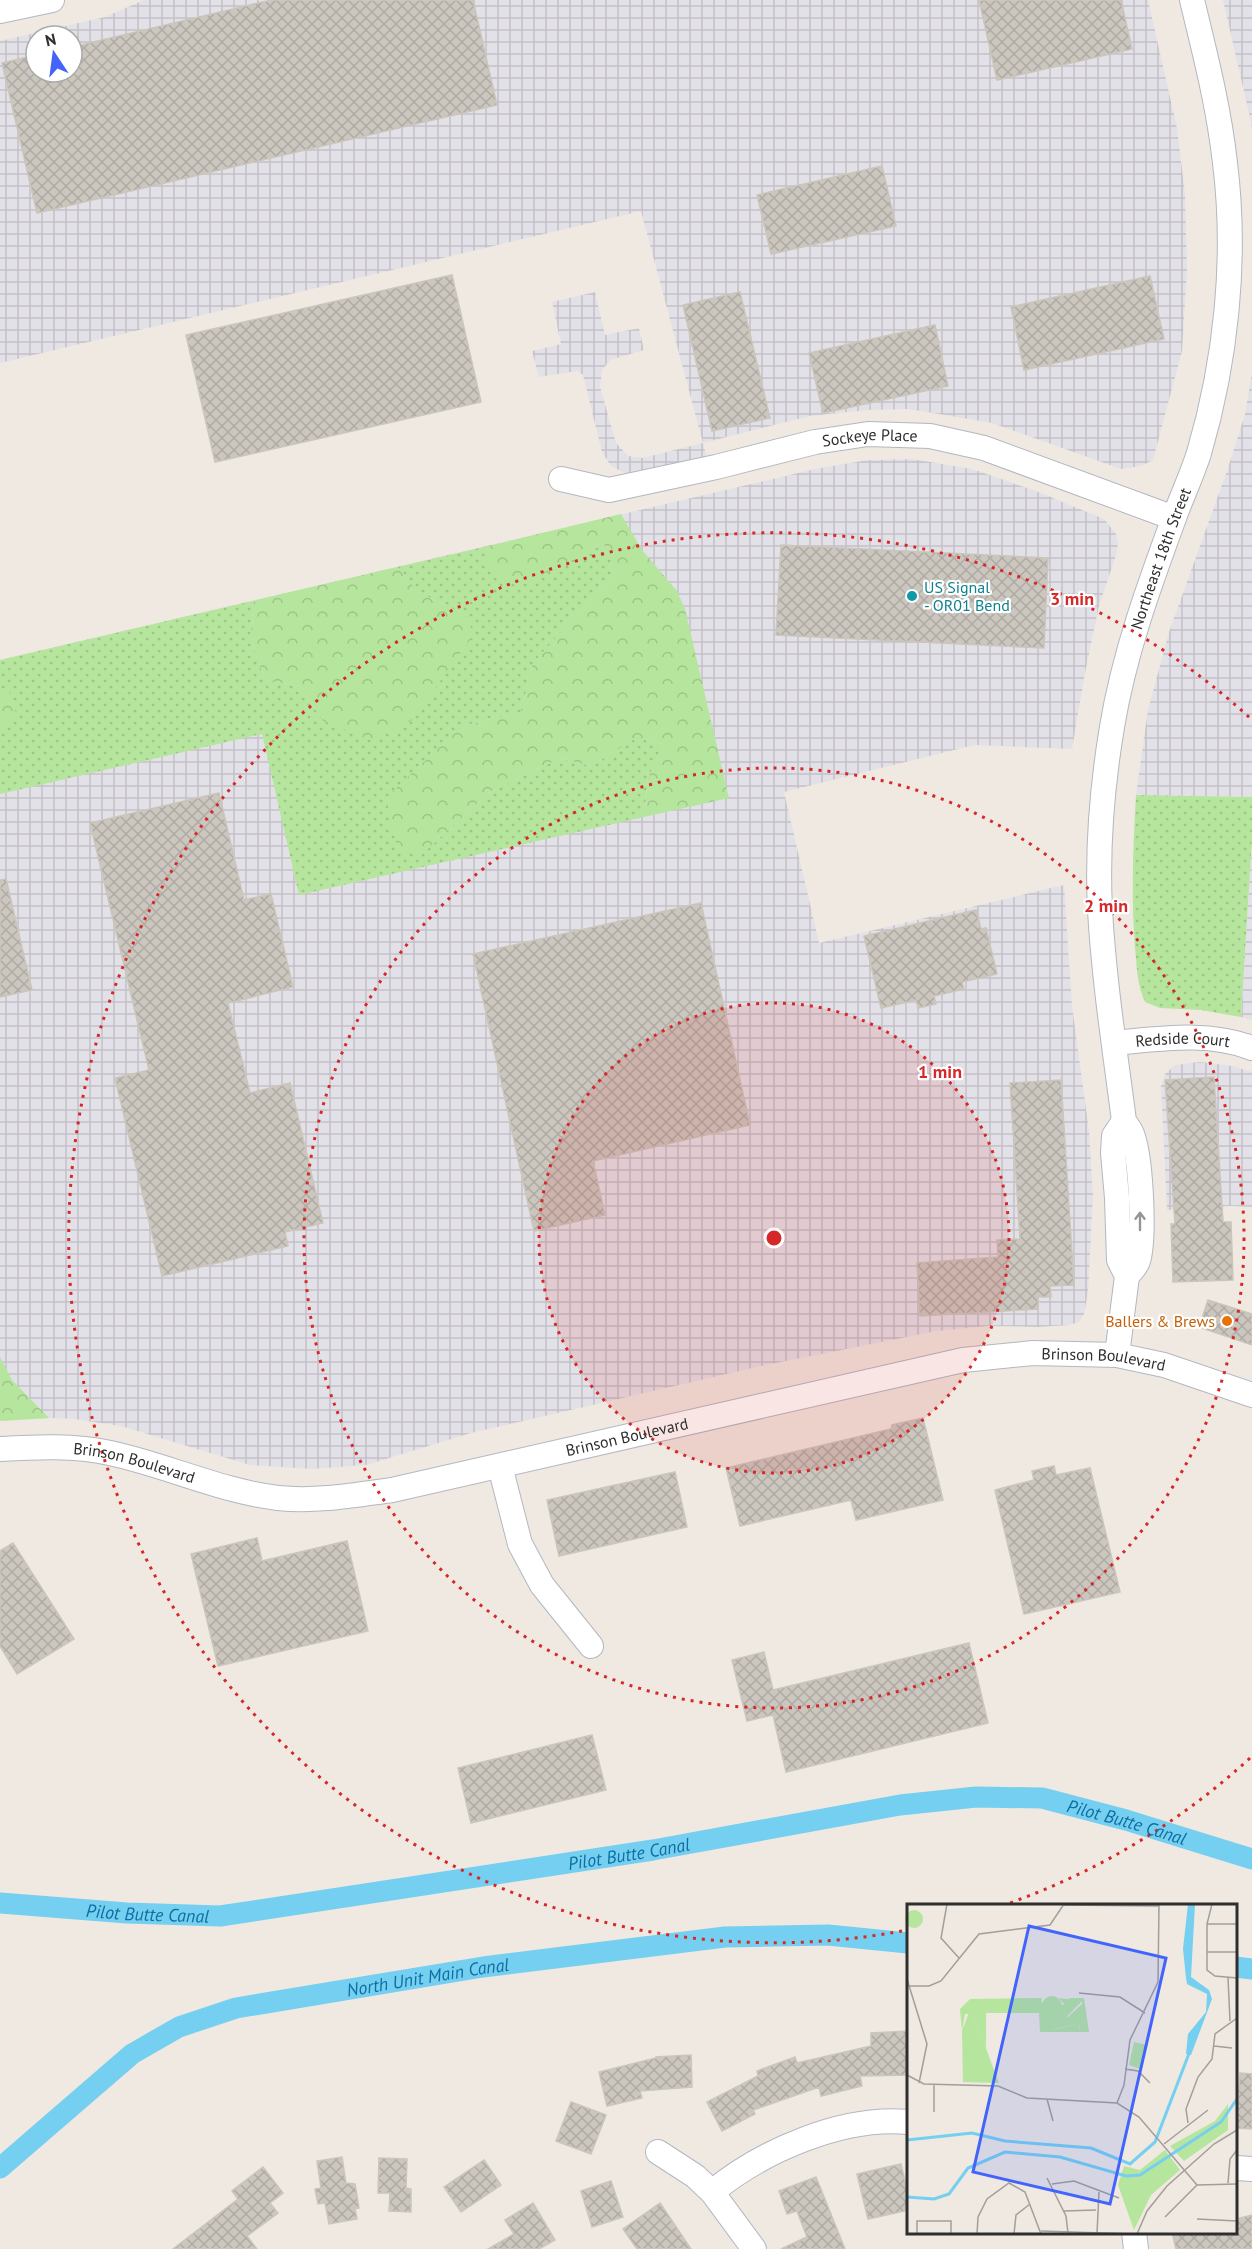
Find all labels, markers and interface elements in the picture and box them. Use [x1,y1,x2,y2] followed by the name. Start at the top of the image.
[24,24,84,84] north arrow
[43,28,58,50] text: N
[821,424,918,451] street label: Sockeye Place
[1126,484,1195,632] street label: Northeast 18th Street
[924,577,1010,615] place label: US Signal - OR01 Bend
[1050,587,1094,610] text: 3 min
[905,589,919,603] marker: US Signal - OR01 Bend
[1084,894,1128,917] text: 2 min
[1135,1028,1232,1051] street label: Redside Court
[918,1060,962,1083] text: 1 min
[1135,1212,1146,1232] one-way arrow
[764,1228,784,1248] centre of rings
[1105,1311,1215,1331] place label: Ballers & Brews
[1220,1314,1234,1328] marker: Ballers & Brews
[1041,1343,1167,1375] street label: Brinson Boulevard
[564,1413,690,1460] street label: Brinson Boulevard
[73,1438,198,1487] street label: Brinson Boulevard
[1065,1794,1190,1850] water label: Pilot Butte Canal
[566,1832,692,1874] water label: Pilot Butte Canal
[85,1898,210,1927] water label: Pilot Butte Canal
[907,1904,1237,2234] inset map
[345,1952,510,2001] water label: North Unit Main Canal

